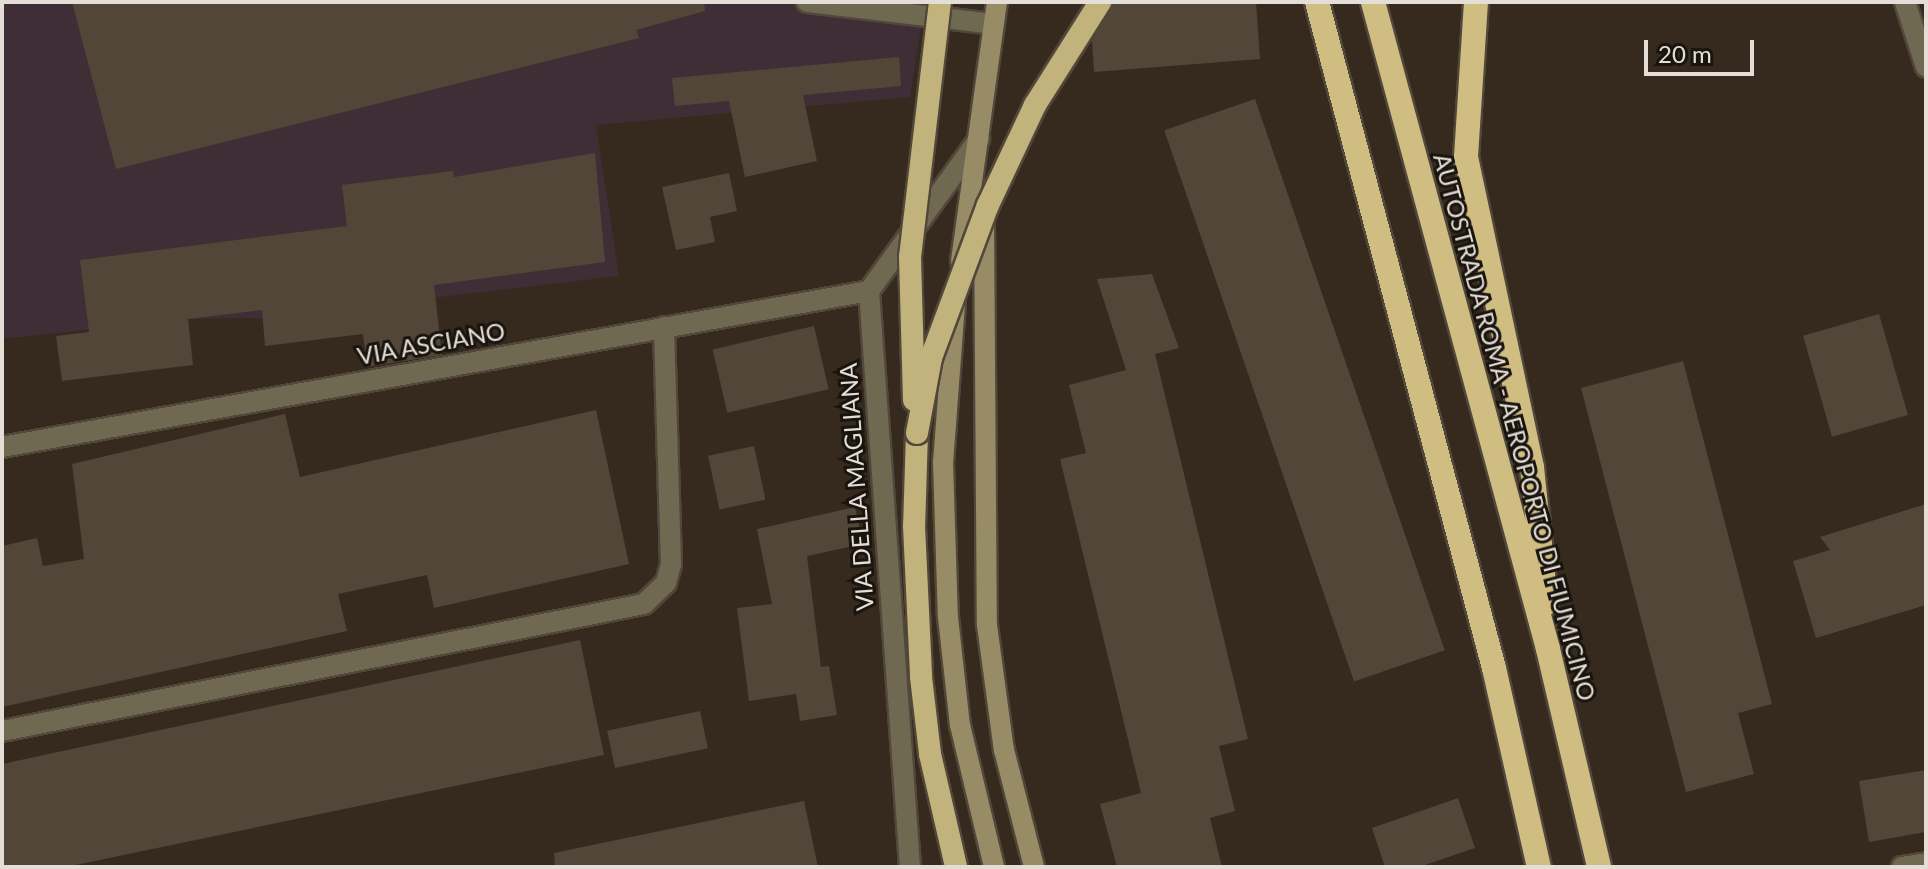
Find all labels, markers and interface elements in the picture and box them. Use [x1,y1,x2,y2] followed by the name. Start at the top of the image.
[1648,24,1758,74] scale bar
[1658,39,1712,68] text: 20 m
[1428,149,1602,705] street label: AUTOSTRADA ROMA - AEROPORTO DI FIUMICINO
[354,316,508,370] street label: VIA ASCIANO
[833,361,879,613] street label: VIA DELLA MAGLIANA

